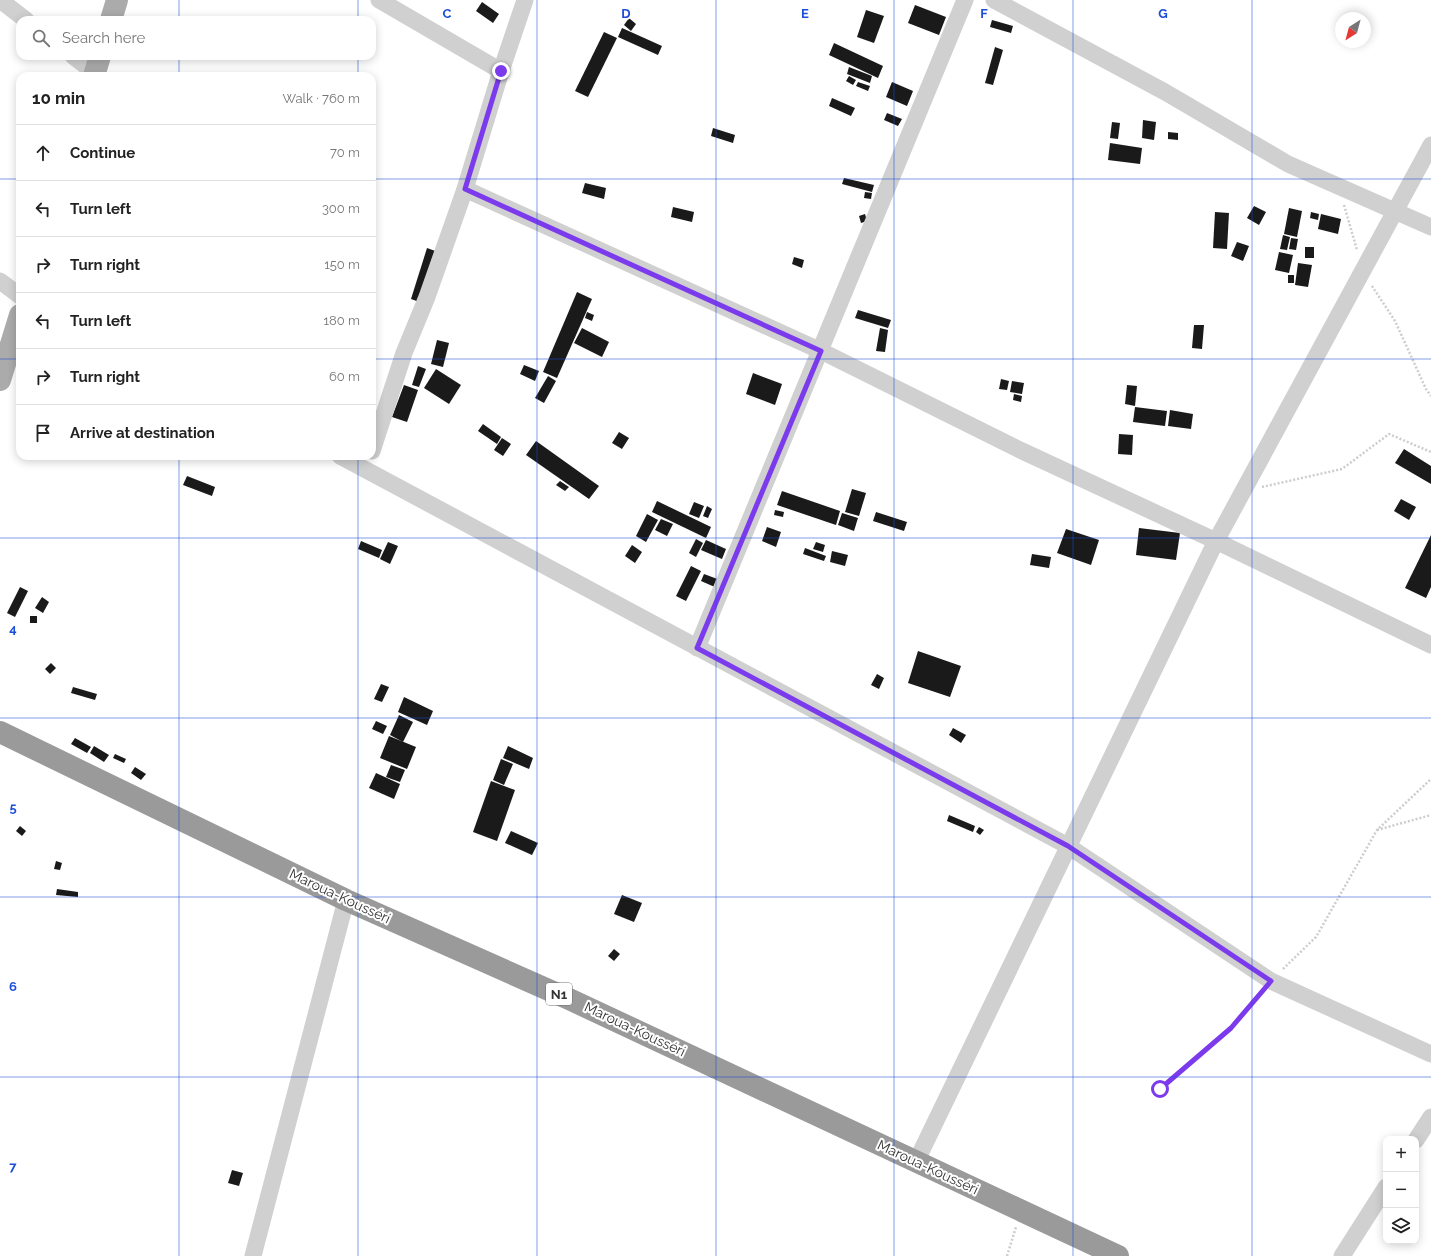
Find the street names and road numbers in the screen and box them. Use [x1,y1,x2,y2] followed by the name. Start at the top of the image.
[287,866,393,926] street label: Maroua-Kousséri
[546,983,572,1005] road number: N1
[582,999,688,1059] street label: Maroua-Kousséri
[875,1137,981,1197] street label: Maroua-Kousséri

